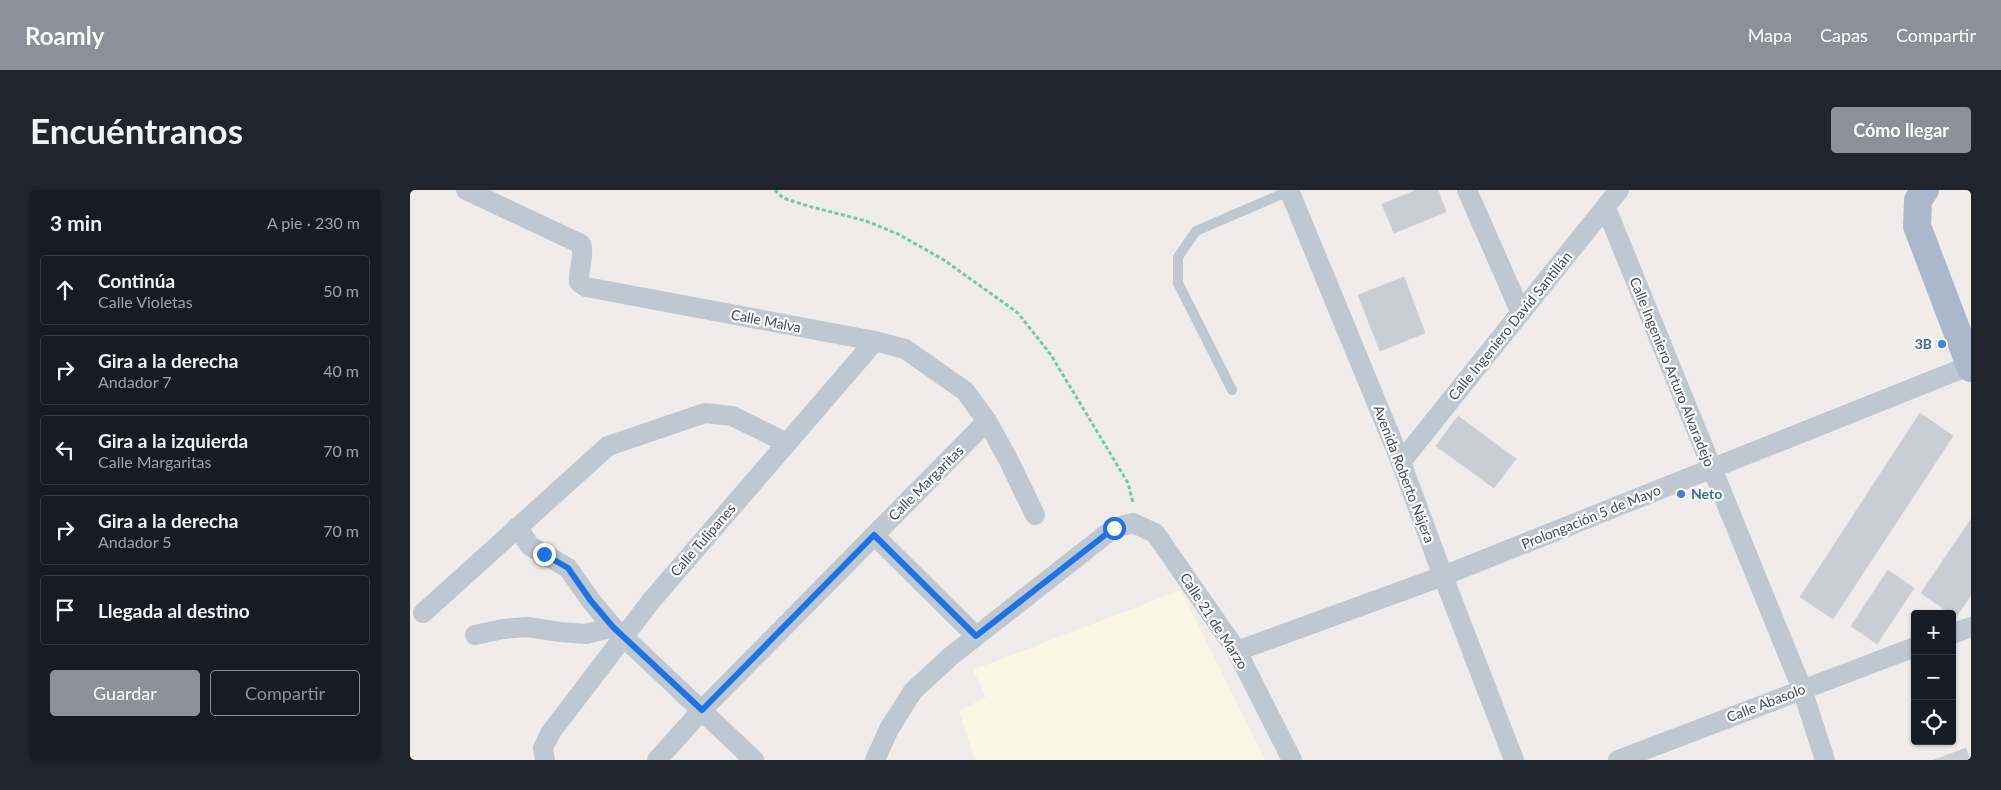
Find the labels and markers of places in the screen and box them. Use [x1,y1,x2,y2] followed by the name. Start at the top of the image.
[1915,335,1932,352] place label: 3B
[1936,338,1948,350] marker: 3B
[1691,485,1722,502] place label: Neto
[1675,488,1687,500] marker: Neto

